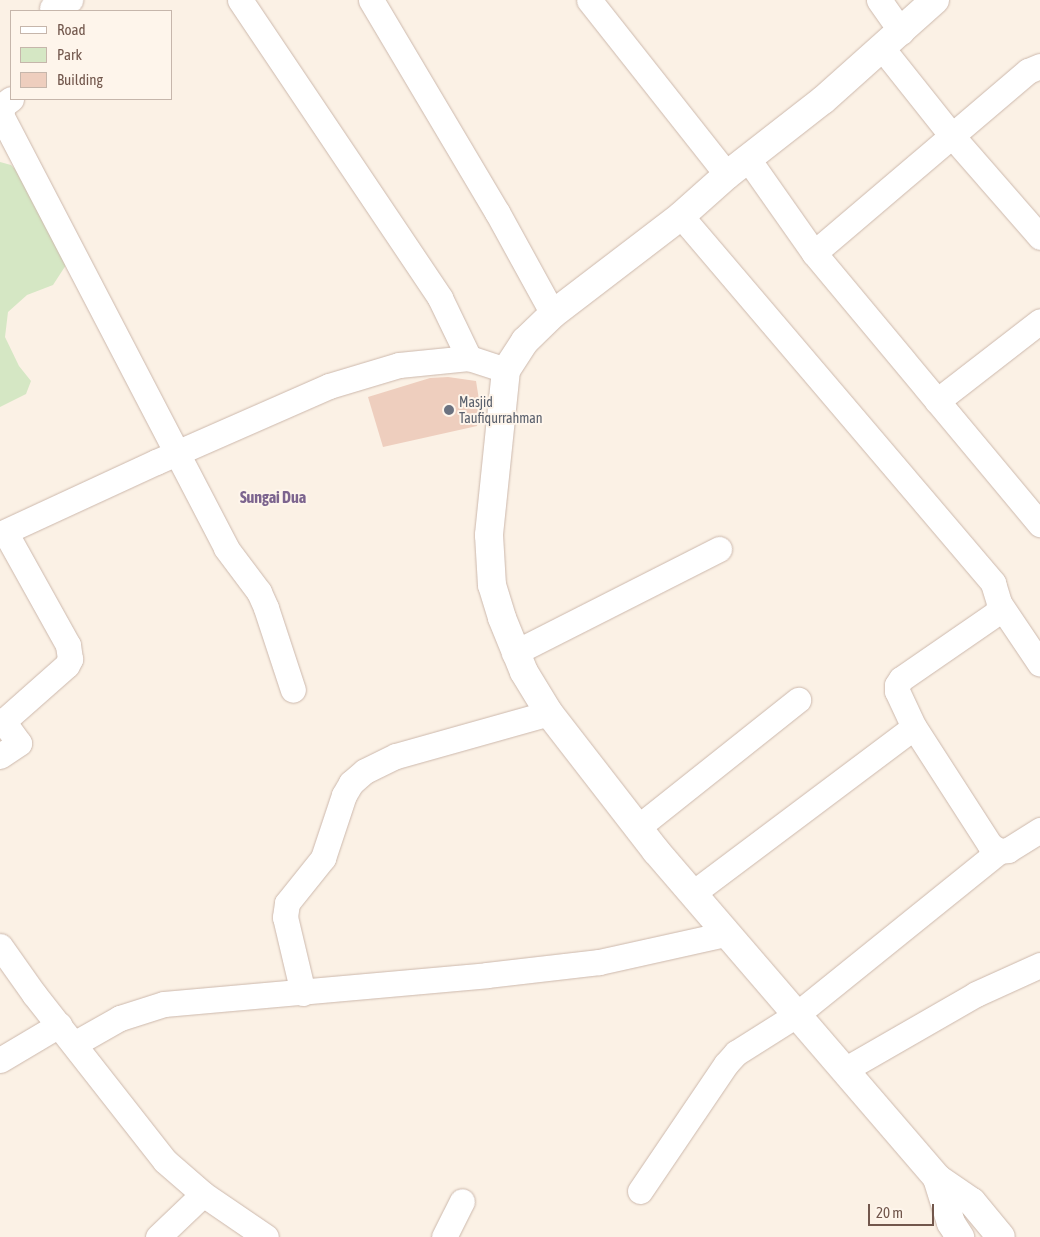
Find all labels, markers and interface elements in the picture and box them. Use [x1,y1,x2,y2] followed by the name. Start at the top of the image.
[10,10,172,100] legend
[57,21,86,38] text: Road
[57,46,82,63] text: Park
[57,71,103,88] text: Building
[459,394,543,427] place label: Masjid Taufiqurrahman
[443,404,455,416] marker: Masjid Taufiqurrahman
[240,487,306,507] district label: Sungai Dua
[870,1194,936,1226] scale bar
[876,1204,903,1221] text: 20 m

